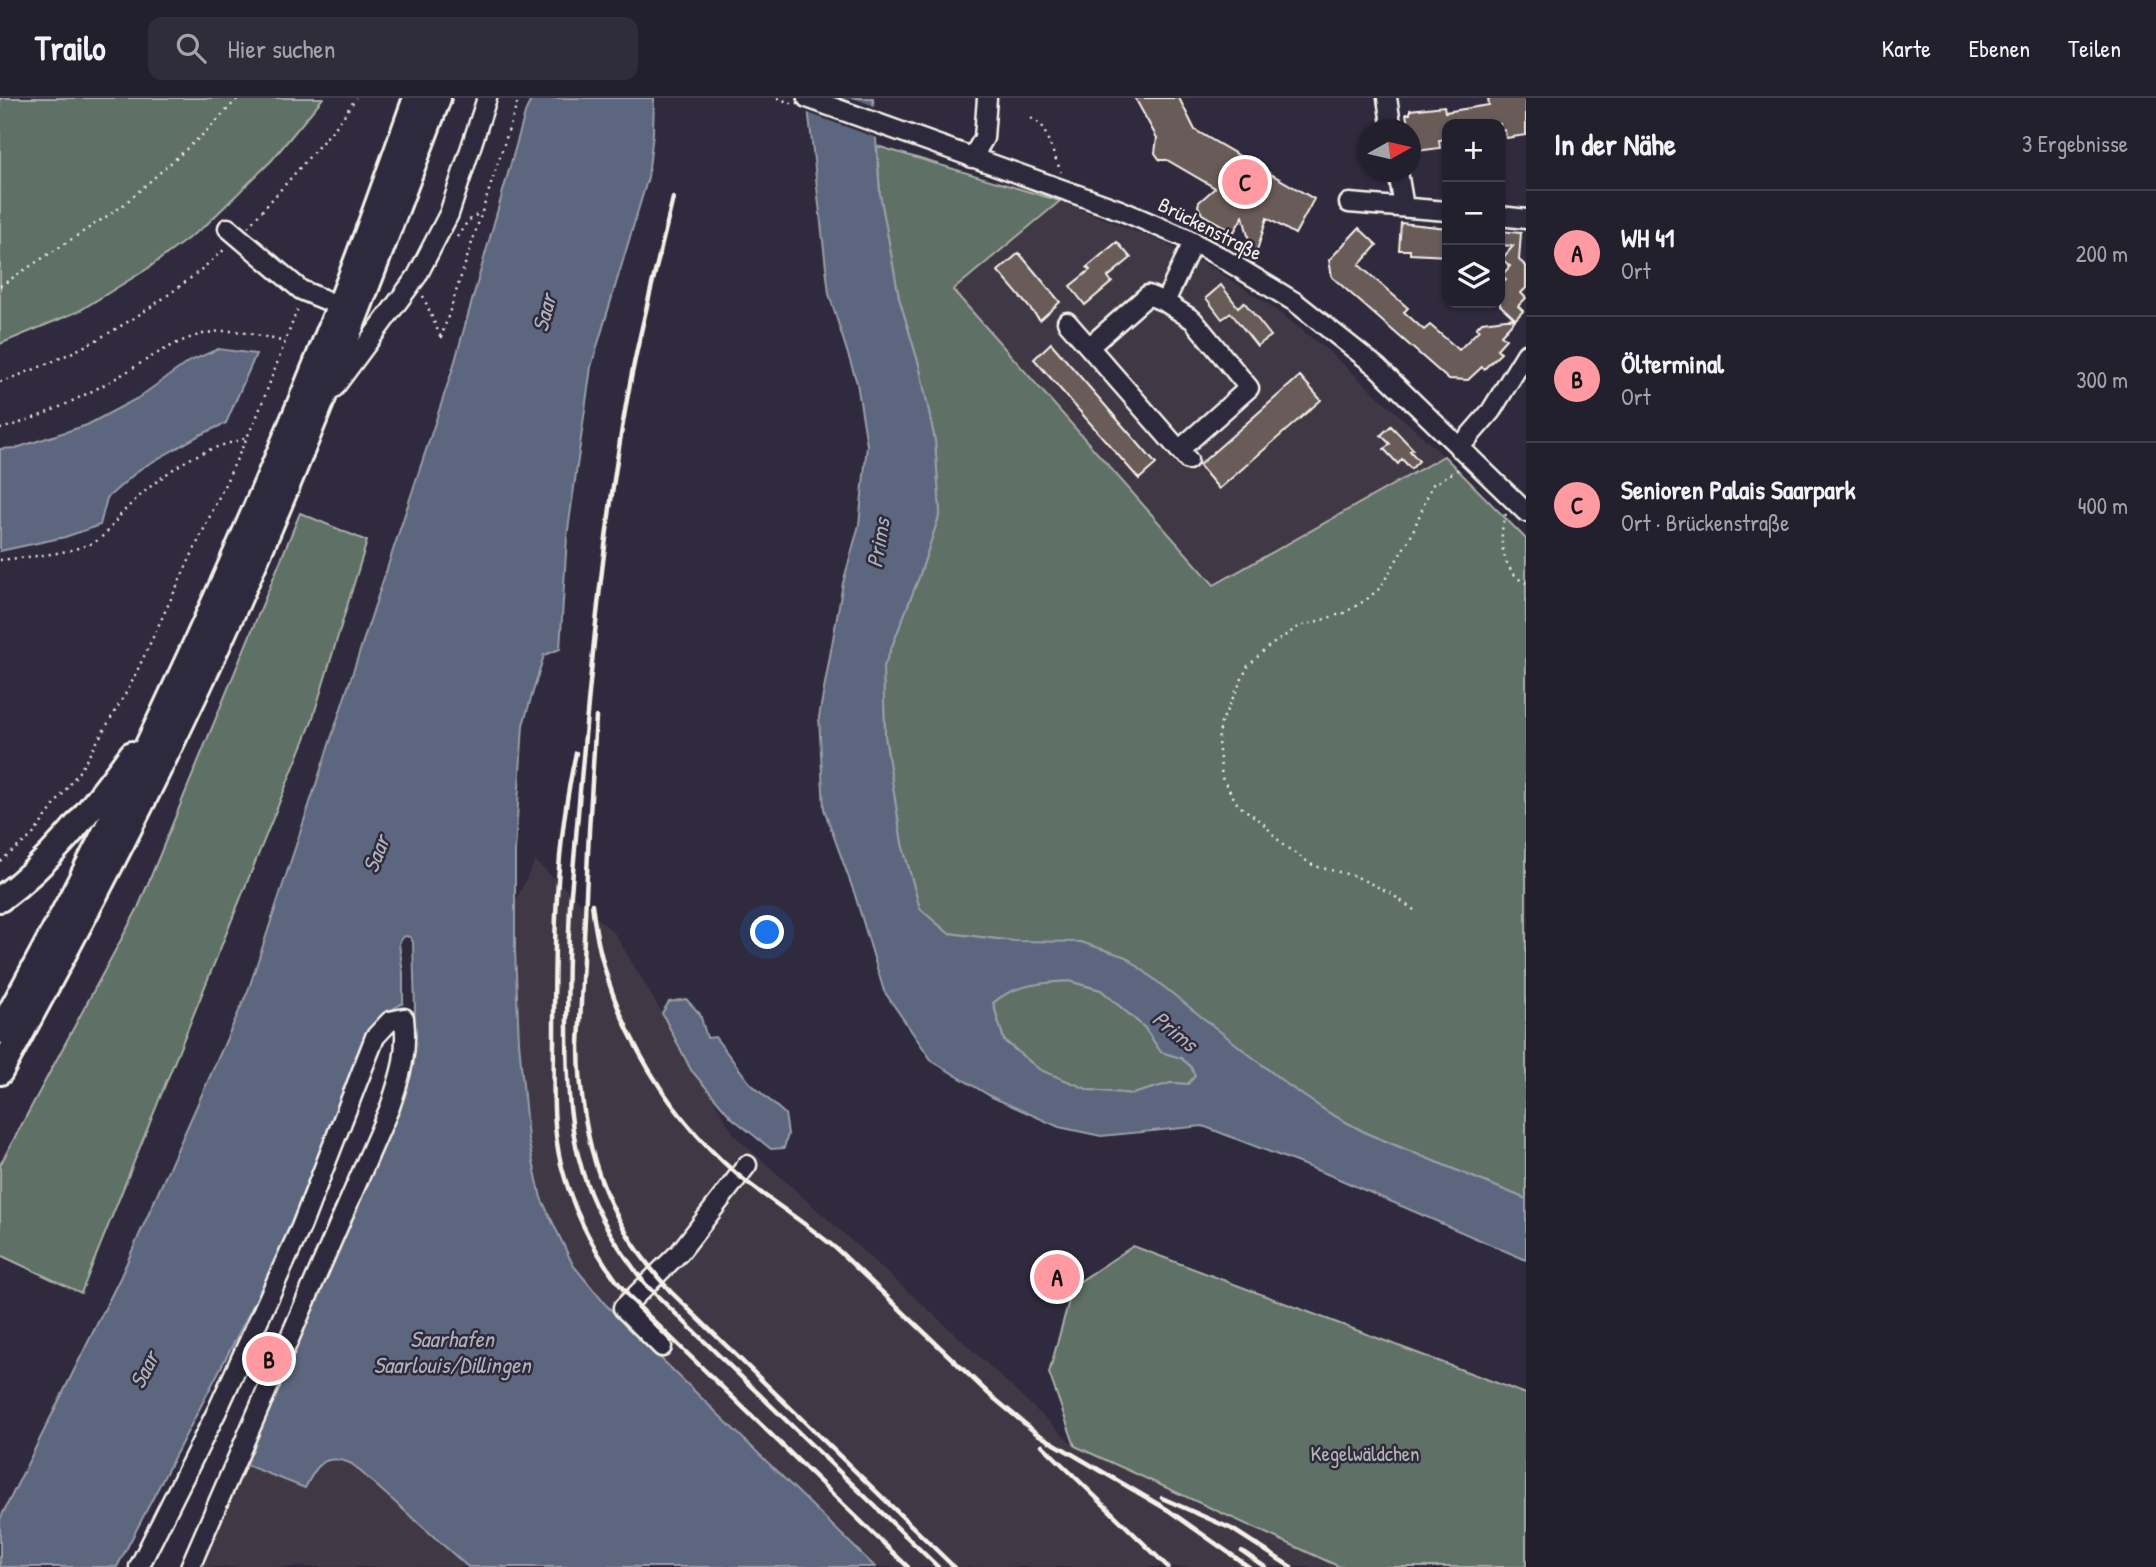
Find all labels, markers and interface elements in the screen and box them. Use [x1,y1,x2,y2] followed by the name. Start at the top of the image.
[148,17,638,80] search box
[35,26,106,70] text: Trailo
[172,29,210,67] icon: search
[228,31,335,66] text: Hier suchen
[1882,32,1931,64] text: Karte
[1969,32,2030,64] text: Ebenen
[2068,32,2121,64] text: Teilen
[1358,119,1421,182] north arrow
[1442,119,1505,308] map controls
[1442,119,1505,182] button: +
[1554,124,1676,164] text: In der Nähe
[2022,128,2128,159] text: 3 Ergebnisse
[1222,156,1268,208] pin: C
[1442,182,1505,245] button: −
[1153,190,1267,267] street label: Brückenstraße
[1621,220,1674,255] text: WH 41
[1571,238,1583,269] text: A
[2076,238,2128,269] text: 200 m
[1442,245,1505,308] button: layers
[1621,255,1651,286] text: Ort
[524,288,564,335] water label: Saar
[1621,346,1724,381] text: Ölterminal
[1571,364,1583,395] text: B
[2076,364,2128,395] text: 300 m
[1621,381,1651,412] text: Ort
[1621,472,1856,507] text: Senioren Palais Saarpark
[1571,490,1583,521] text: C
[2078,490,2128,521] text: 400 m
[1621,507,1789,538] text: Ort · Brückenstraße
[858,514,897,570] water label: Prims
[354,828,398,877] water label: Saar
[750,915,784,949] your location
[1146,1003,1206,1060] water label: Prims
[1034,1251,1080,1303] pin: A
[373,1323,532,1381] water label: Saarhafen Saarlouis/Dillingen
[246,1333,292,1385] pin: B
[121,1343,167,1393] water label: Saar
[1310,1439,1420,1468] park label: Kegelwäldchen

